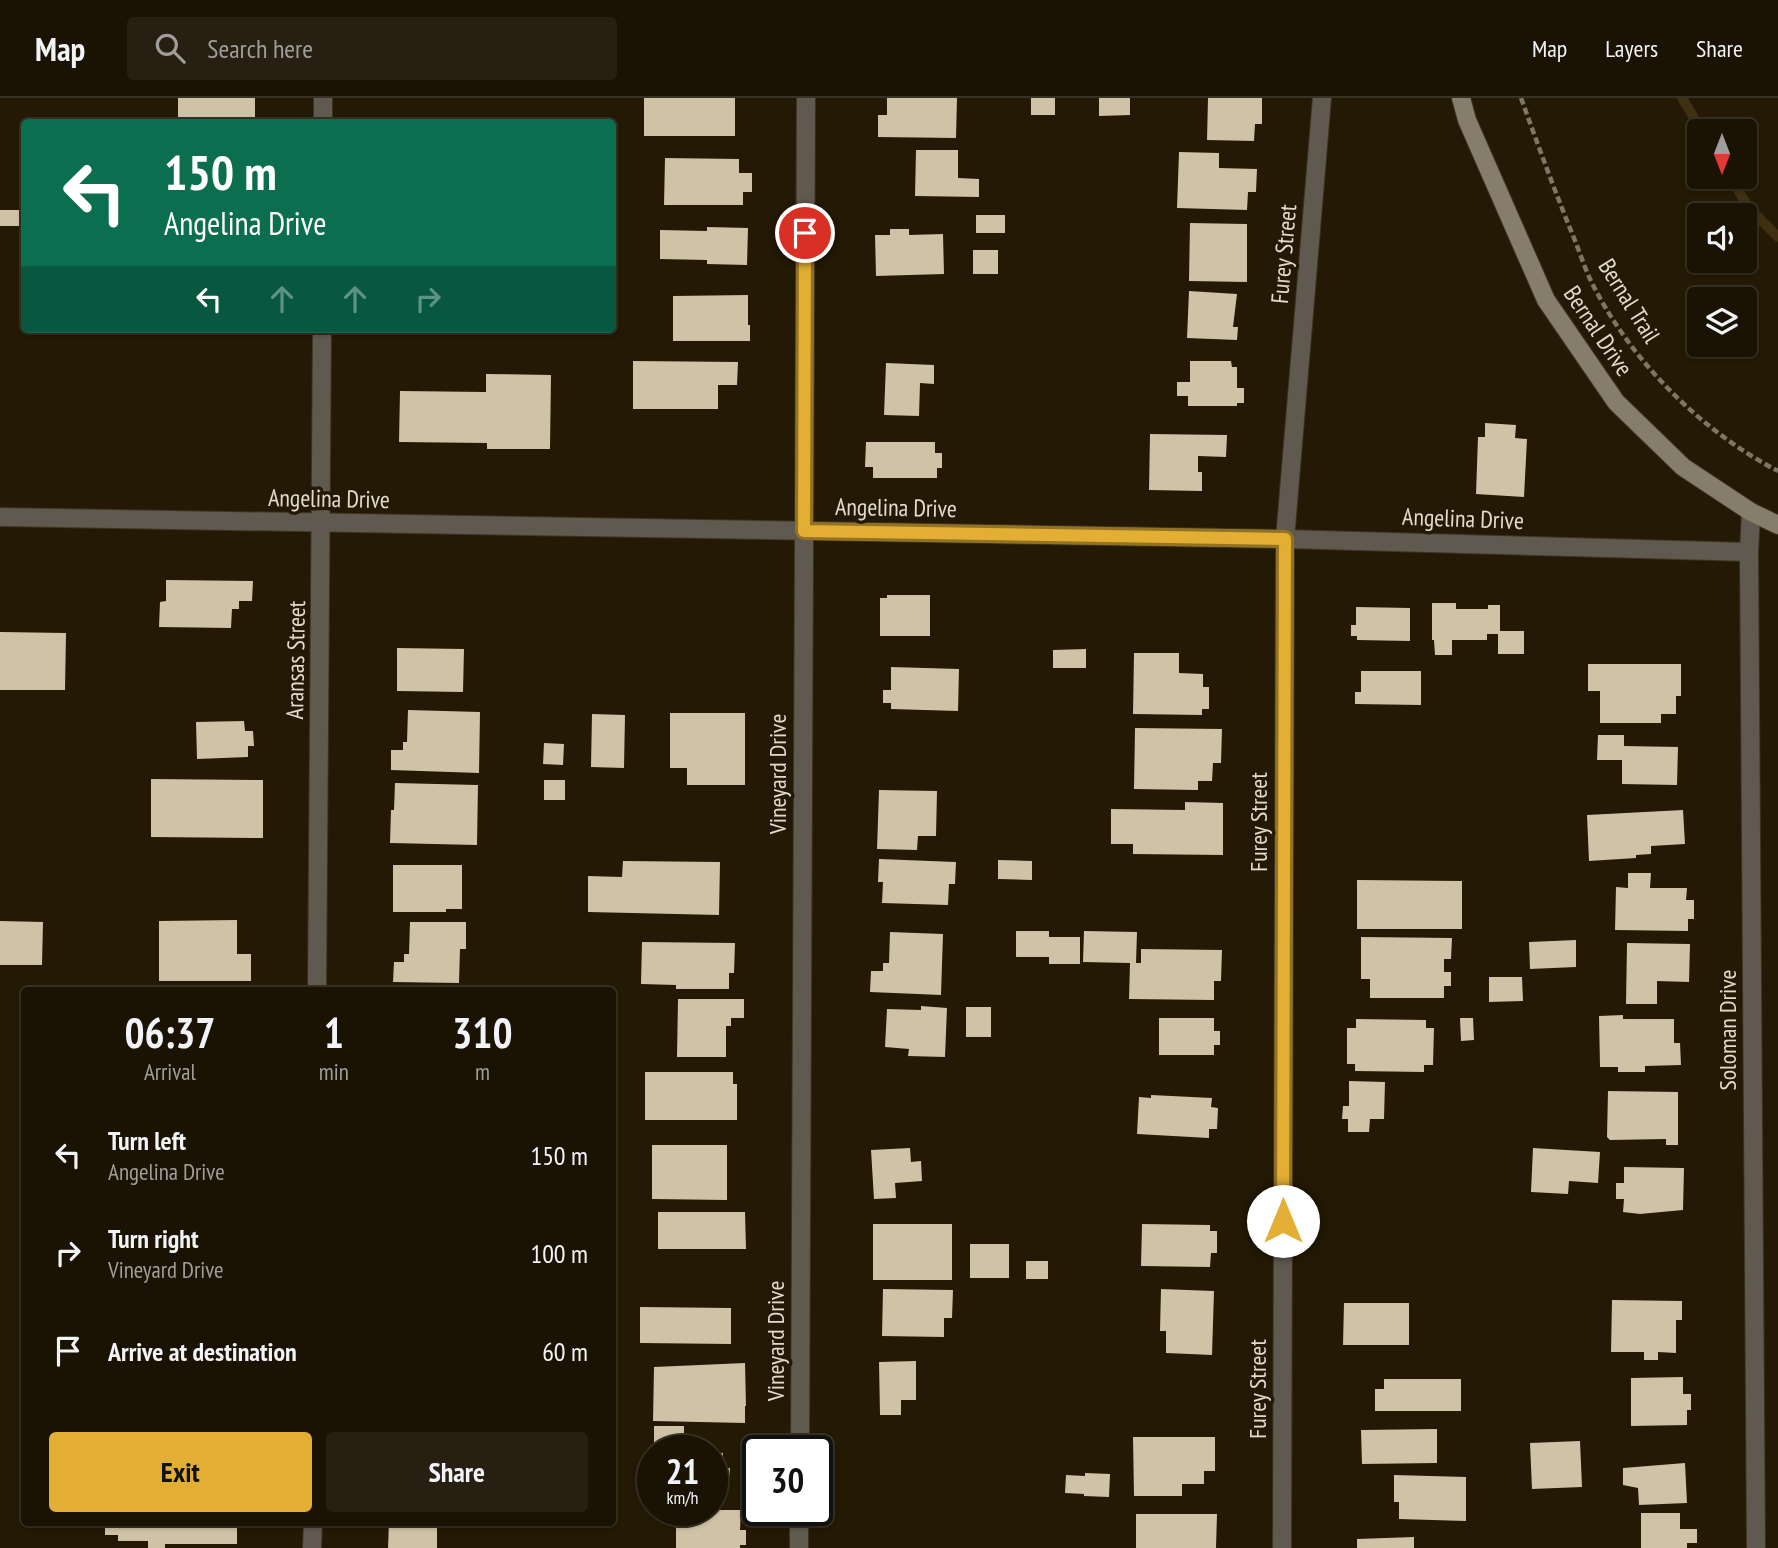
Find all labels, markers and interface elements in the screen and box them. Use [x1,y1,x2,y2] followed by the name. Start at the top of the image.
[127,17,617,80] search box
[35,27,85,70] text: Map
[151,29,189,67] icon: search
[207,32,313,65] text: Search here
[1532,33,1567,64] text: Map
[1605,33,1658,64] text: Layers
[1696,33,1743,64] text: Share
[1687,119,1757,189] north arrow
[1687,119,1757,357] map controls
[164,140,277,204] text: 150 m
[49,147,140,238] icon: left
[164,202,326,244] text: Angelina Drive
[775,203,835,263] pin
[1264,203,1303,305] street label: Furey Street
[1687,203,1757,273] button: sound
[786,214,824,252] icon: arrive
[1591,253,1668,349] street label: Bernal Trail
[190,280,228,318] icon: left
[263,280,301,318] icon: ahead
[336,280,374,318] icon: ahead
[409,280,447,318] icon: right
[1557,280,1640,382] street label: Bernal Drive
[1687,287,1757,357] button: layers
[268,482,390,515] street label: Angelina Drive
[835,491,957,524] street label: Angelina Drive
[1402,501,1524,536] street label: Angelina Drive
[279,600,312,720] street label: Aransas Street
[762,714,793,835] street label: Vineyard Drive
[1243,772,1274,872] street label: Furey Street
[1712,969,1743,1091] street label: Soloman Drive
[124,1005,215,1060] text: 06:37
[324,1005,344,1060] text: 1
[452,1005,513,1060] text: 310
[144,1057,196,1086] text: Arrival
[319,1057,349,1086] text: min
[475,1057,490,1086] text: m
[108,1124,186,1157] text: Turn left
[49,1136,87,1174] icon: left
[530,1139,588,1172] text: 150 m
[108,1157,225,1186] text: Angelina Drive
[1246,1184,1320,1258] position arrow
[108,1222,199,1255] text: Turn right
[49,1234,87,1272] icon: right
[530,1237,588,1270] text: 100 m
[108,1255,224,1284] text: Vineyard Drive
[760,1281,791,1402] street label: Vineyard Drive
[49,1332,87,1370] icon: arrive
[108,1335,297,1368] text: Arrive at destination
[542,1335,588,1368] text: 60 m
[1242,1339,1273,1439] street label: Furey Street
[49,1432,312,1512] button: Exit
[326,1432,588,1512] button: Share
[742,1435,833,1526] speed limit sign: 30
[666,1448,699,1494] text: 21
[667,1486,698,1509] text: km/h

